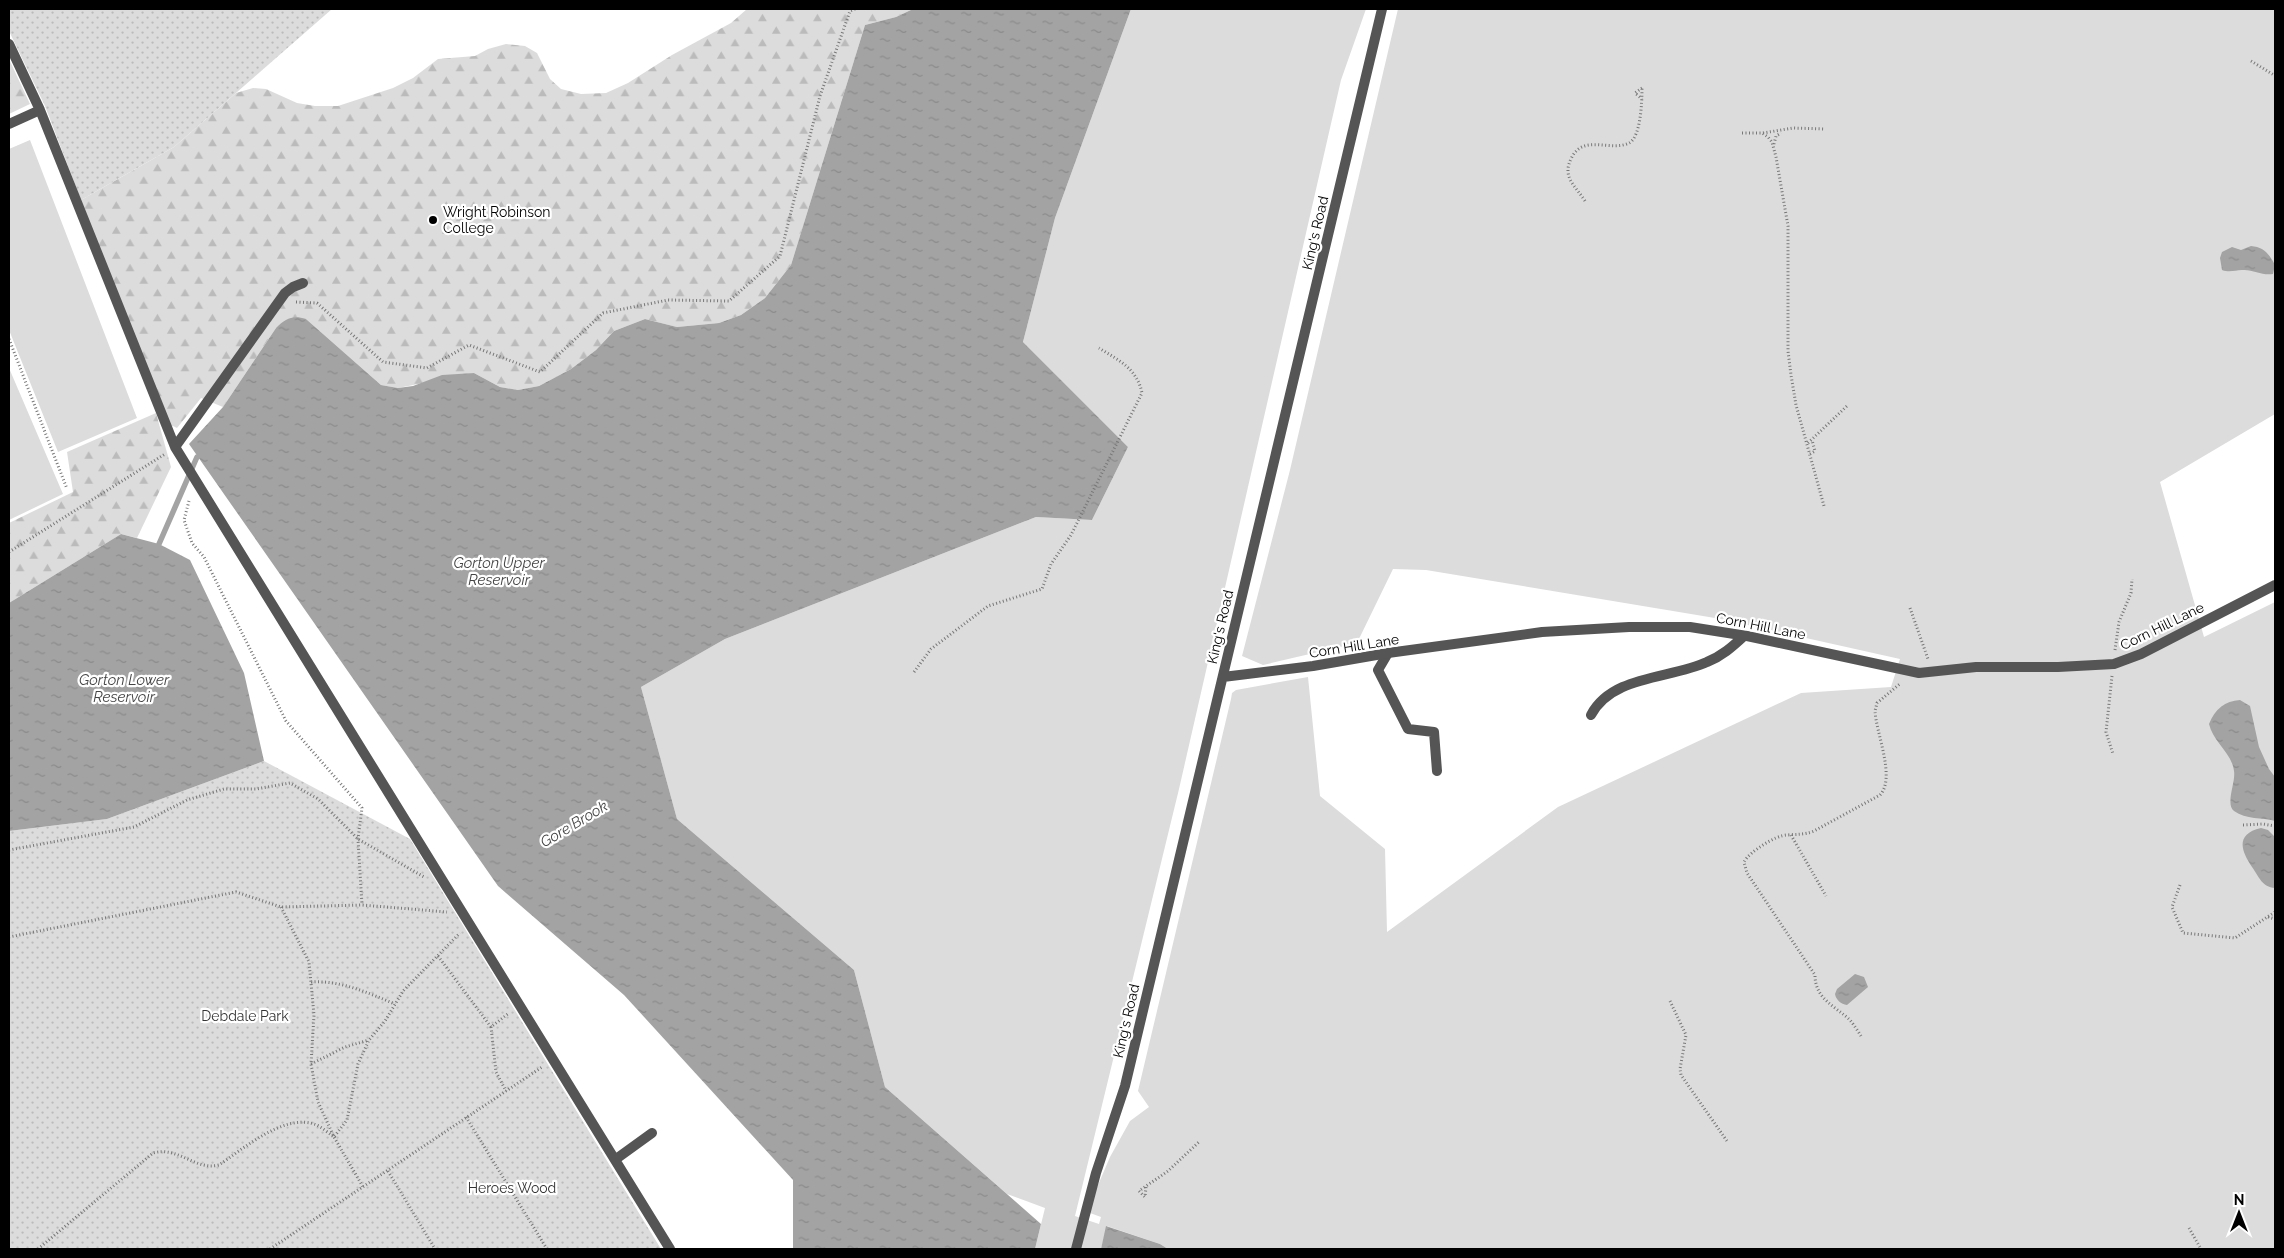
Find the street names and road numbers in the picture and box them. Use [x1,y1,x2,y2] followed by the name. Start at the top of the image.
[1299,194,1331,272] street label: King's Road
[1204,588,1236,666] street label: King's Road
[2118,599,2206,653] street label: Corn Hill Lane
[1715,609,1807,643] street label: Corn Hill Lane
[1308,631,1400,661] street label: Corn Hill Lane
[1110,982,1142,1060] street label: King's Road

